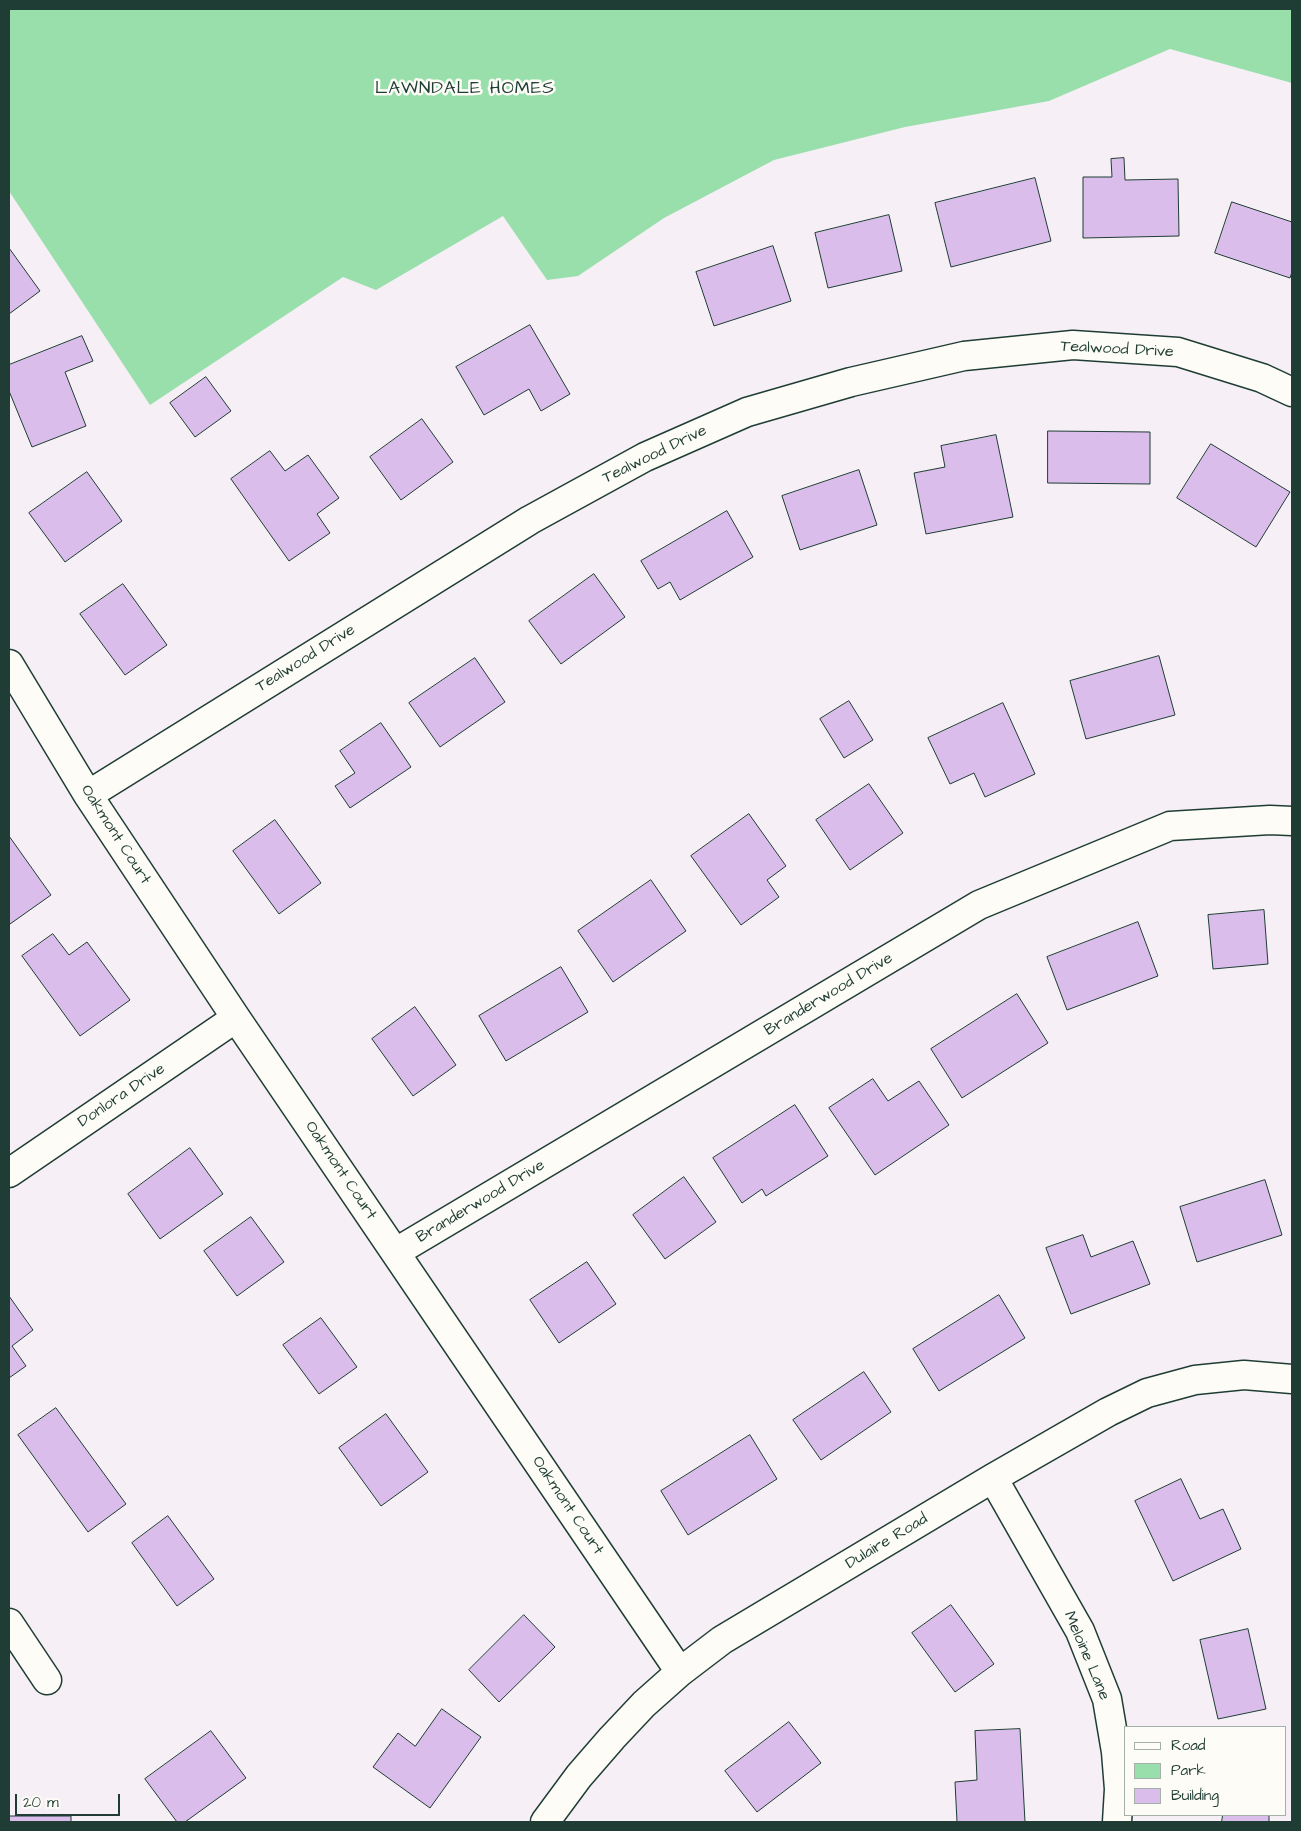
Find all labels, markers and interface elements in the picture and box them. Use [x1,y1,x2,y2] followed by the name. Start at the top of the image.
[373,78,557,100] district label: LAWNDALE HOMES
[1060,337,1174,363] street label: Tealwood Drive
[600,422,710,488] street label: Tealwood Drive
[253,621,359,697] street label: Tealwood Drive
[76,782,154,888] street label: Oakmont Court
[761,949,897,1041] street label: Branderwood Drive
[75,1060,169,1132] street label: Donlora Drive
[300,1118,380,1224] street label: Oakmont Court
[413,1156,549,1248] street label: Branderwood Drive
[527,1453,607,1559] street label: Oakmont Court
[843,1510,931,1574] street label: Dulaire Road
[1059,1609,1113,1703] street label: Meloine Lane
[1124,1726,1286,1816] legend
[1171,1735,1205,1756] text: Road
[1171,1760,1206,1781] text: Park
[18,1784,122,1816] scale bar
[1171,1785,1219,1806] text: Building
[23,1792,59,1813] text: 20 m

